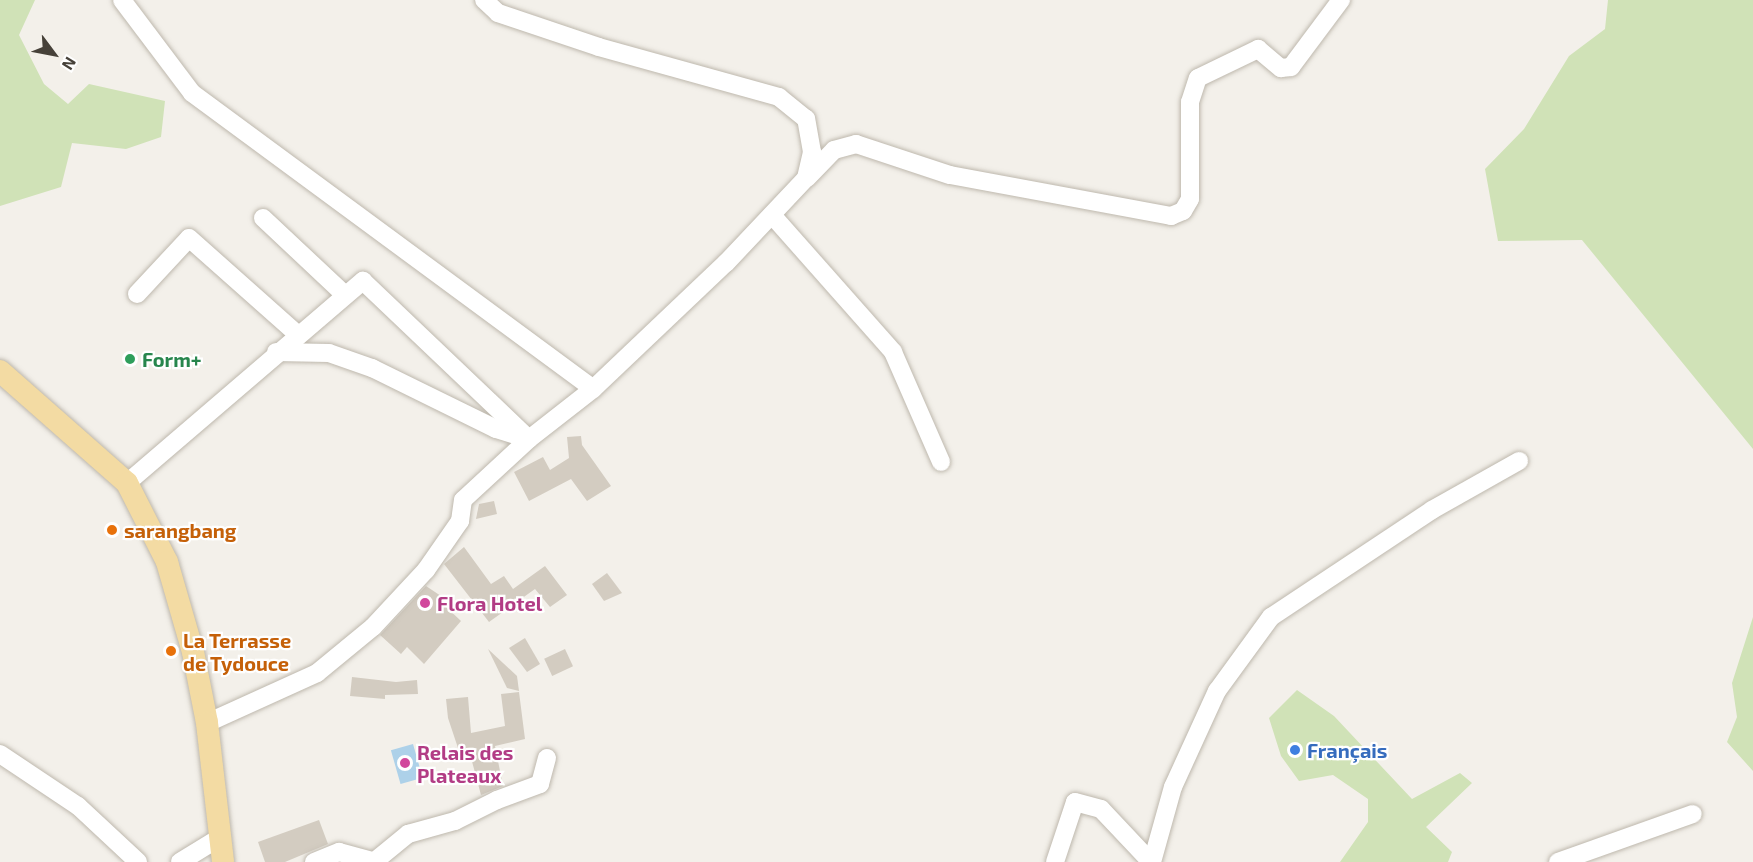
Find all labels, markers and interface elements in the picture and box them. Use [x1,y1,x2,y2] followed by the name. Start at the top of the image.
[24,24,84,84] north arrow
[59,54,81,74] text: N
[142,347,202,371] place label: Form+
[123,352,137,366] marker: Form+
[124,518,236,542] place label: sarangbang
[105,523,119,537] marker: sarangbang
[437,591,542,615] place label: Flora Hotel
[418,596,432,610] marker: Flora Hotel
[183,628,292,675] place label: La Terrasse de Tydouce
[164,644,178,658] marker: La Terrasse de Tydouce
[1307,738,1387,762] place label: Français
[417,740,513,787] place label: Relais des Plateaux
[1288,743,1302,757] marker: Français
[398,756,412,770] marker: Relais des Plateaux

